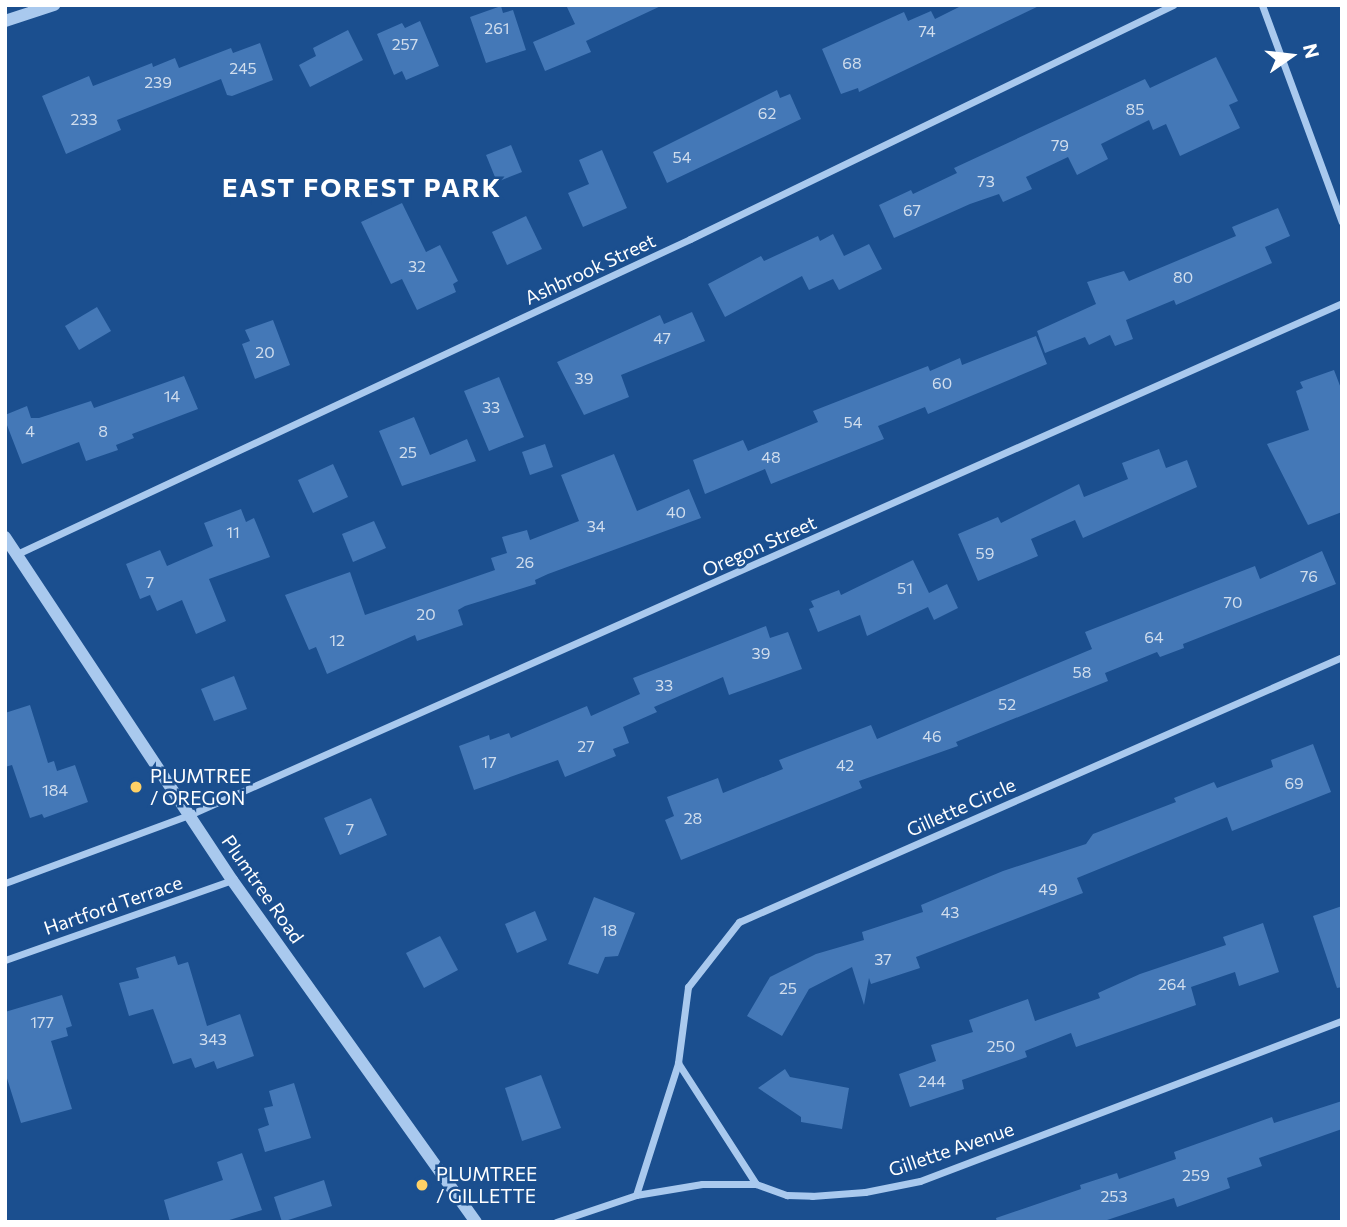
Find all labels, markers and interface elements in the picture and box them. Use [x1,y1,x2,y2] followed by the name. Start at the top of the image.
[484,18,510,38] house number: 261
[918,21,936,41] house number: 74
[1256,21,1326,91] north arrow
[392,34,418,54] house number: 257
[1299,41,1325,60] text: N
[842,53,862,73] house number: 68
[229,58,257,78] house number: 245
[144,72,172,92] house number: 239
[1126,99,1144,119] house number: 85
[758,103,776,123] house number: 62
[70,109,98,129] house number: 233
[1051,135,1069,155] house number: 79
[673,147,691,167] house number: 54
[224,171,500,203] district label: EAST FOREST PARK
[977,171,995,191] house number: 73
[903,200,921,220] house number: 67
[521,229,659,309] street label: Ashbrook Street
[408,256,426,276] house number: 32
[1173,267,1193,287] house number: 80
[653,328,671,348] house number: 47
[255,342,275,362] house number: 20
[575,368,593,388] house number: 39
[932,373,952,393] house number: 60
[164,386,180,406] house number: 14
[482,397,500,417] house number: 33
[844,412,862,432] house number: 54
[25,421,35,441] house number: 4
[98,421,108,441] house number: 8
[399,442,417,462] house number: 25
[761,447,781,467] house number: 48
[666,502,686,522] house number: 40
[698,511,820,581] street label: Oregon Street
[587,516,605,536] house number: 34
[226,522,240,542] house number: 11
[976,543,994,563] house number: 59
[516,552,534,572] house number: 26
[1300,566,1318,586] house number: 76
[146,572,154,592] house number: 7
[897,578,913,598] house number: 51
[1224,592,1242,612] house number: 70
[416,604,436,624] house number: 20
[1144,627,1164,647] house number: 64
[329,630,345,650] house number: 12
[752,643,770,663] house number: 39
[1073,662,1091,682] house number: 58
[655,675,673,695] house number: 33
[998,694,1016,714] house number: 52
[922,726,942,746] house number: 46
[577,736,595,756] house number: 27
[481,752,497,772] house number: 17
[836,755,854,775] house number: 42
[150,765,251,809] place label: PLUMTREE / OREGON
[903,773,1019,841] street label: Gillette Circle
[1284,773,1304,793] house number: 69
[128,779,144,795] marker: PLUMTREE / OREGON
[42,780,68,800] house number: 184
[684,808,702,828] house number: 28
[346,819,354,839] house number: 7
[217,830,309,948] street label: Plumtree Road
[41,871,185,939] street label: Hartford Terrace
[1038,879,1058,899] house number: 49
[941,902,959,922] house number: 43
[601,920,617,940] house number: 18
[874,949,892,969] house number: 37
[1158,974,1186,994] house number: 264
[779,978,797,998] house number: 25
[30,1012,54,1032] house number: 177
[199,1029,227,1049] house number: 343
[987,1036,1015,1056] house number: 250
[918,1071,946,1091] house number: 244
[885,1117,1017,1181] street label: Gillette Avenue
[436,1163,537,1207] place label: PLUMTREE / GILLETTE
[1182,1165,1210,1185] house number: 259
[414,1177,430,1193] marker: PLUMTREE / GILLETTE
[1100,1186,1128,1206] house number: 253

